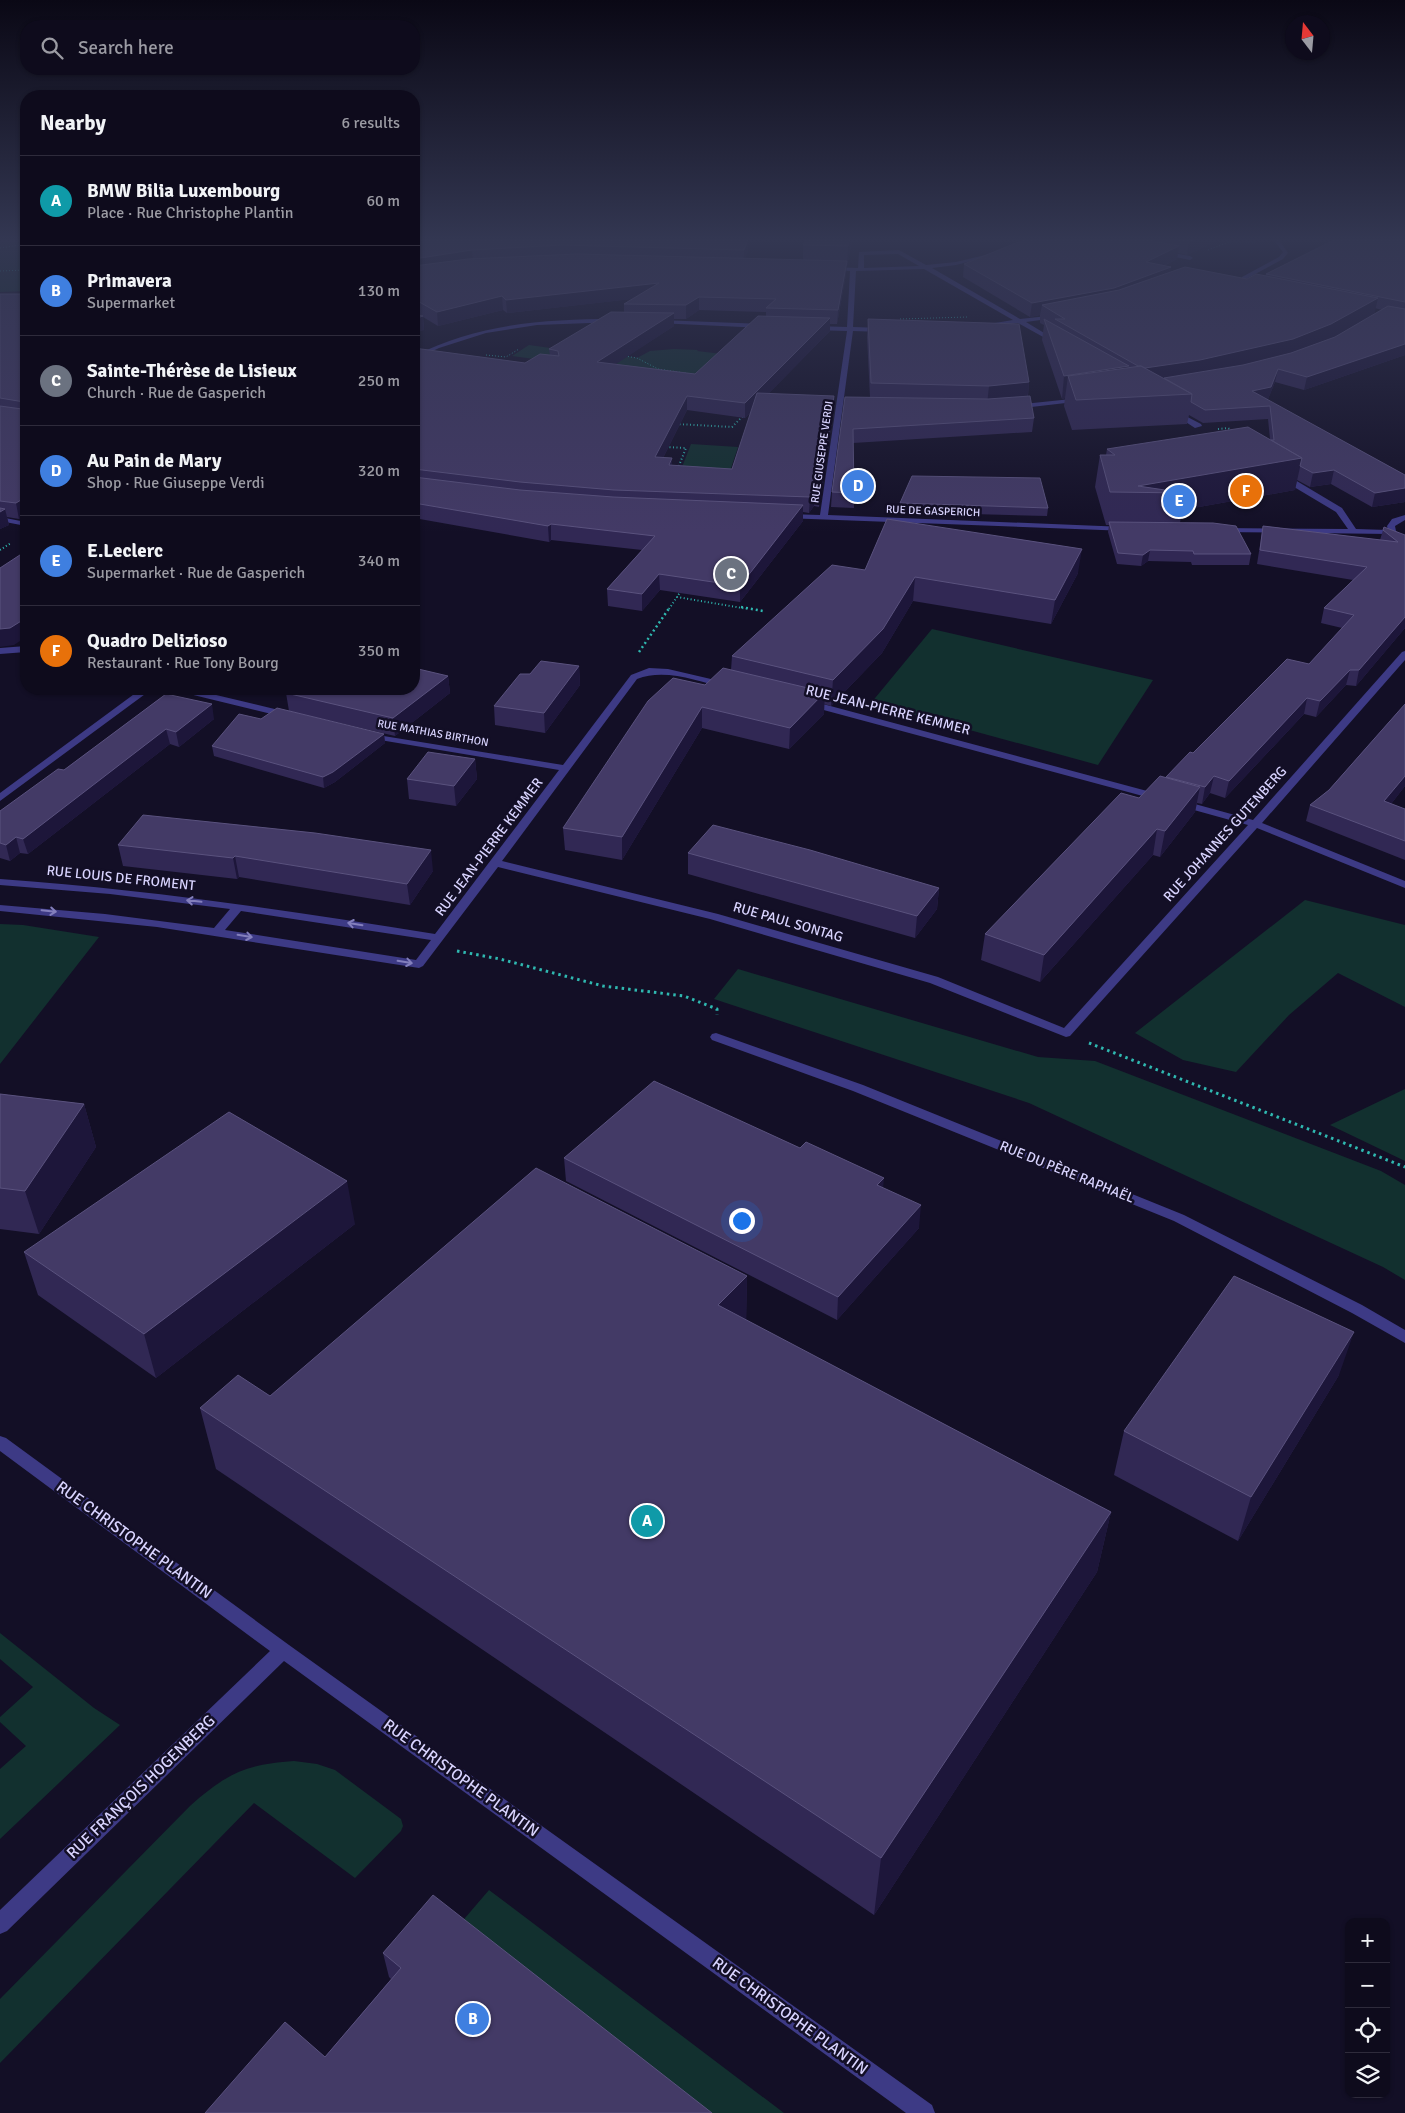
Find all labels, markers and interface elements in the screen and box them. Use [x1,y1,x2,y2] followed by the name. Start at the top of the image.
[1285,15,1330,60] north arrow
[20,20,420,75] search box
[38,34,66,62] icon: search
[78,36,174,60] text: Search here
[40,110,106,136] text: Nearby
[341,113,400,133] text: 6 results
[87,179,280,203] text: BMW Bilia Luxembourg
[51,191,61,211] text: A
[366,191,400,211] text: 60 m
[87,203,294,223] text: Place · Rue Christophe Plantin
[87,269,172,293] text: Primavera
[51,281,61,301] text: B
[358,281,400,301] text: 130 m
[87,293,175,313] text: Supermarket
[87,359,297,383] text: Sainte-Thérèse de Lisieux
[51,371,61,391] text: C
[358,371,400,391] text: 250 m
[87,383,266,403] text: Church · Rue de Gasperich
[808,400,836,504] street label: RUE GIUSEPPE VERDI
[87,449,221,473] text: Au Pain de Mary
[51,461,61,481] text: D
[358,461,400,481] text: 320 m
[842,467,874,505] pin: D
[1230,472,1262,510] pin: F
[87,473,265,493] text: Shop · Rue Giuseppe Verdi
[1163,482,1195,520] pin: E
[886,503,980,519] street label: RUE DE GASPERICH
[87,539,163,563] text: E.Leclerc
[51,551,61,571] text: E
[358,551,400,571] text: 340 m
[715,555,747,593] pin: C
[87,563,305,583] text: Supermarket · Rue de Gasperich
[87,629,227,653] text: Quadro Delizioso
[52,641,60,661] text: F
[358,641,400,661] text: 350 m
[87,653,279,673] text: Restaurant · Rue Tony Bourg
[804,681,972,739] street label: RUE JEAN-PIERRE KEMMER
[376,717,490,749] street label: RUE MATHIAS BIRTHON
[1160,763,1290,905] street label: RUE JOHANNES GUTENBERG
[431,774,547,920] street label: RUE JEAN-PIERRE KEMMER
[46,862,196,894] street label: RUE LOUIS DE FROMENT
[187,896,203,906] one-way arrow
[731,898,845,946] street label: RUE PAUL SONTAG
[40,906,56,916] one-way arrow
[347,919,363,929] one-way arrow
[236,932,252,942] one-way arrow
[397,957,413,967] one-way arrow
[997,1137,1137,1207] street label: RUE DU PÈRE RAPHAËL
[729,1208,755,1234] your location
[52,1477,216,1603] street label: RUE CHRISTOPHE PLANTIN
[631,1502,663,1540] pin: A
[63,1711,219,1863] street label: RUE FRANÇOIS HOGENBERG
[379,1715,543,1841] street label: RUE CHRISTOPHE PLANTIN
[1345,1918,1390,2098] map controls
[1345,1918,1390,1963] button: +
[708,1953,872,2079] street label: RUE CHRISTOPHE PLANTIN
[1345,1963,1390,2008] button: −
[457,2000,489,2038] pin: B
[1345,2008,1390,2053] button: locate
[1345,2053,1390,2098] button: layers

